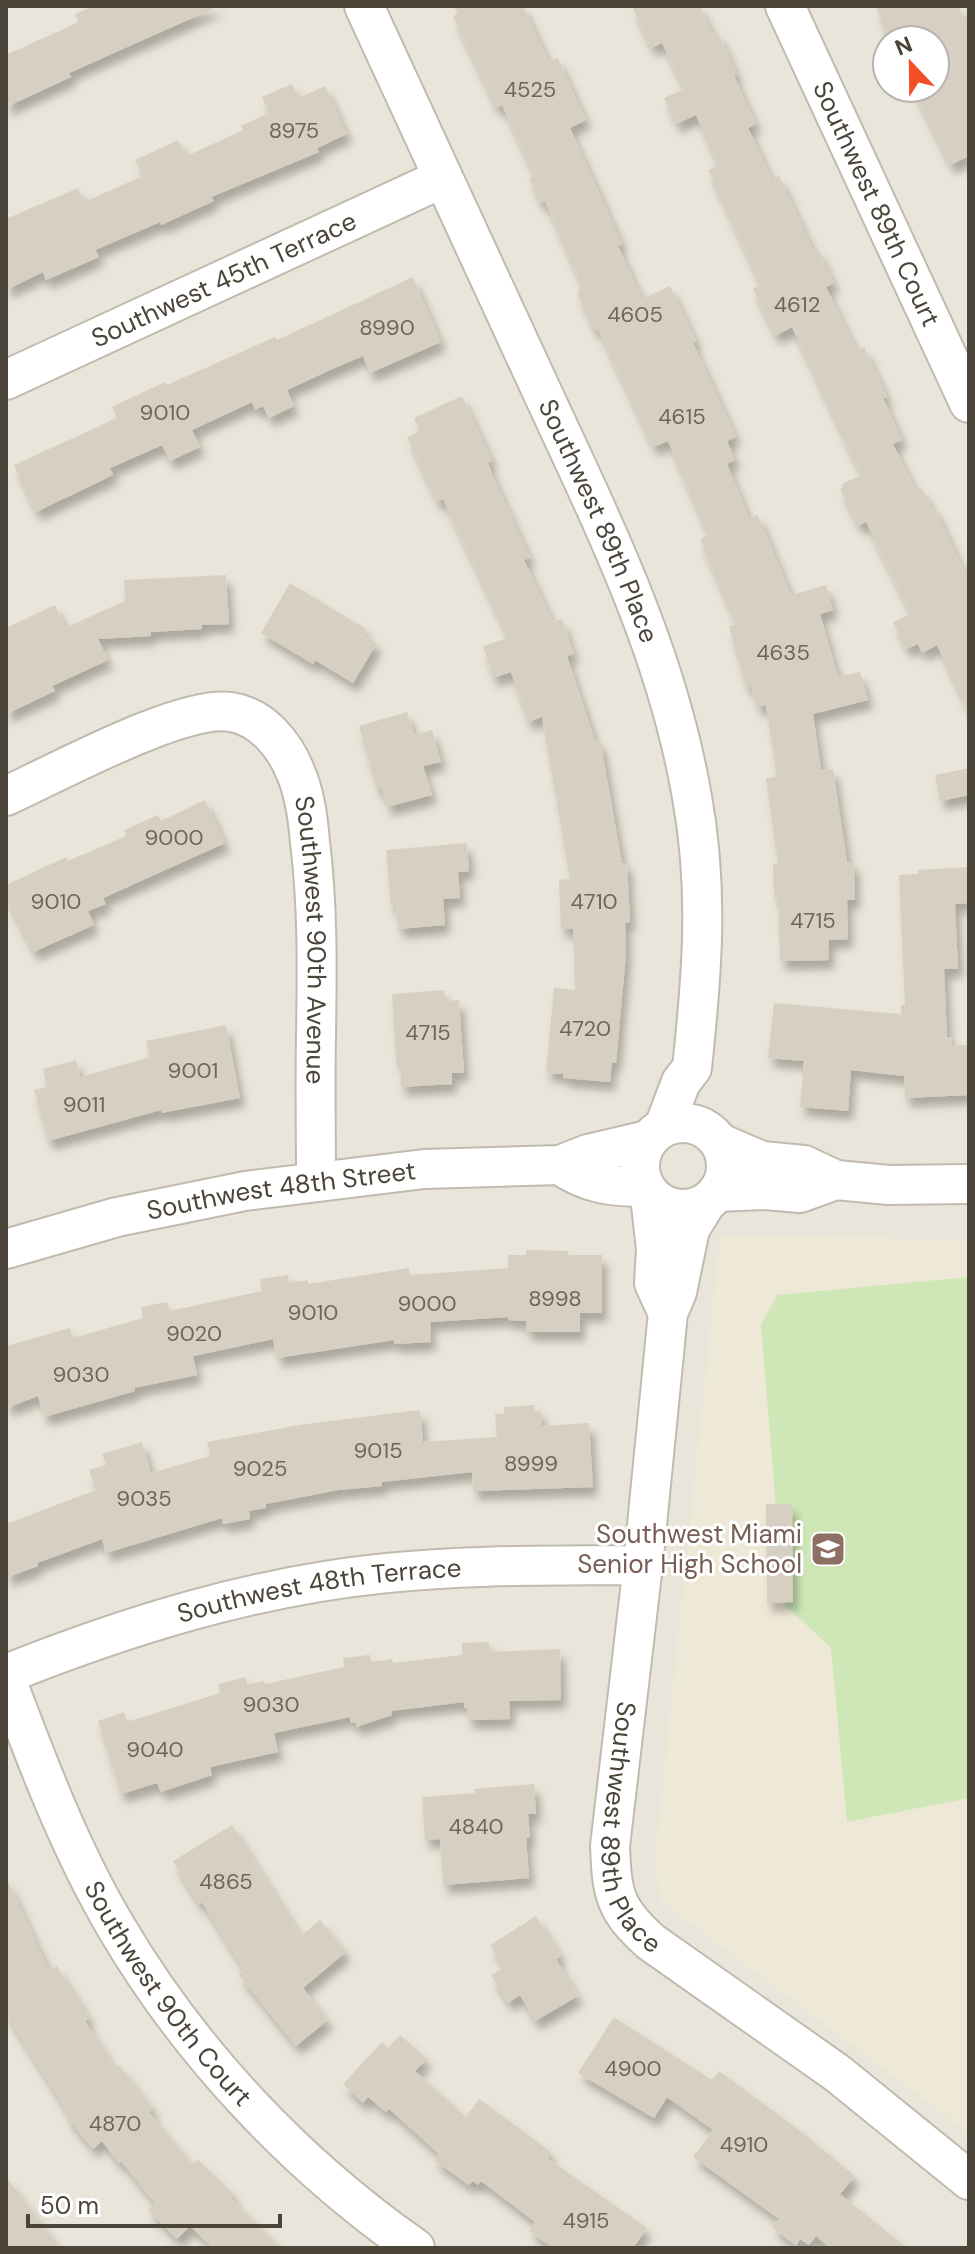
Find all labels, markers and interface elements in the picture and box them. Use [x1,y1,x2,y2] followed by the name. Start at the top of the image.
[871,24,951,104] north arrow
[891,29,917,62] text: N
[504,75,556,104] house number: 4525
[805,76,948,332] street label: Southwest 89th Court
[269,116,319,145] house number: 8975
[86,203,362,355] street label: Southwest 45th Terrace
[774,290,820,319] house number: 4612
[607,300,663,329] house number: 4605
[359,313,415,342] house number: 8990
[531,394,666,647] street label: Southwest 89th Place
[140,398,190,427] house number: 9010
[658,402,706,431] house number: 4615
[756,638,810,667] house number: 4635
[287,793,334,1084] street label: Southwest 90th Avenue
[145,823,203,852] house number: 9000
[31,887,81,916] house number: 9010
[570,887,618,916] house number: 4710
[790,906,836,935] house number: 4715
[559,1014,611,1043] house number: 4720
[405,1018,451,1047] house number: 4715
[168,1056,218,1085] house number: 9001
[63,1090,105,1119] house number: 9011
[144,1153,418,1228] street label: Southwest 48th Street
[528,1284,582,1313] house number: 8998
[398,1289,456,1318] house number: 9000
[288,1298,338,1327] house number: 9010
[166,1319,222,1348] house number: 9020
[53,1360,109,1389] house number: 9030
[353,1436,403,1465] house number: 9015
[504,1449,558,1478] house number: 8999
[233,1454,287,1483] house number: 9025
[116,1484,172,1513] house number: 9035
[577,1517,802,1581] place label: Southwest Miami Senior High School
[809,1530,847,1568] school or university icon: Southwest Miami Senior High School
[173,1551,462,1631] street label: Southwest 48th Terrace
[243,1690,299,1719] house number: 9030
[593,1700,668,1961] street label: Southwest 89th Place
[126,1735,184,1764] house number: 9040
[448,1812,504,1841] house number: 4840
[199,1867,253,1896] house number: 4865
[77,1875,260,2113] street label: Southwest 90th Court
[604,2054,662,2083] house number: 4900
[89,2109,141,2138] house number: 4870
[720,2130,768,2159] house number: 4910
[28,2178,280,2228] scale bar
[40,2190,99,2221] text: 50 m
[562,2206,610,2235] house number: 4915

